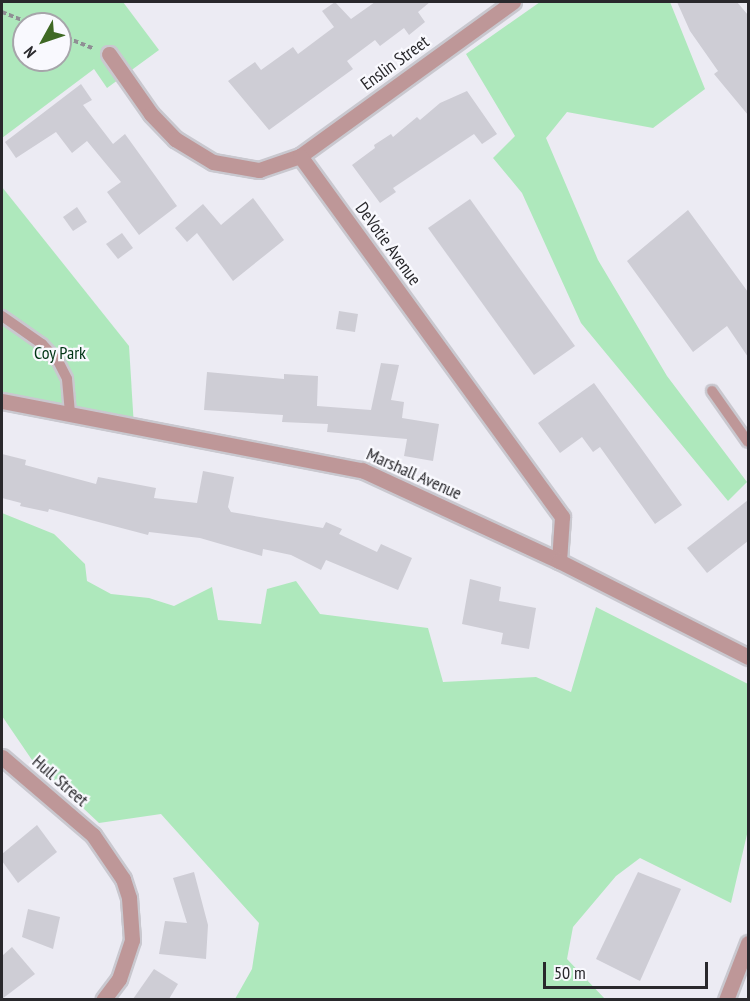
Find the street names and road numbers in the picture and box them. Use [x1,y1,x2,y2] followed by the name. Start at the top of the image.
[357,31,433,95] street label: Enslin Street
[351,198,425,290] street label: DeVotie Avenue
[363,443,465,505] street label: Marshall Avenue
[28,751,92,811] street label: Hull Street

